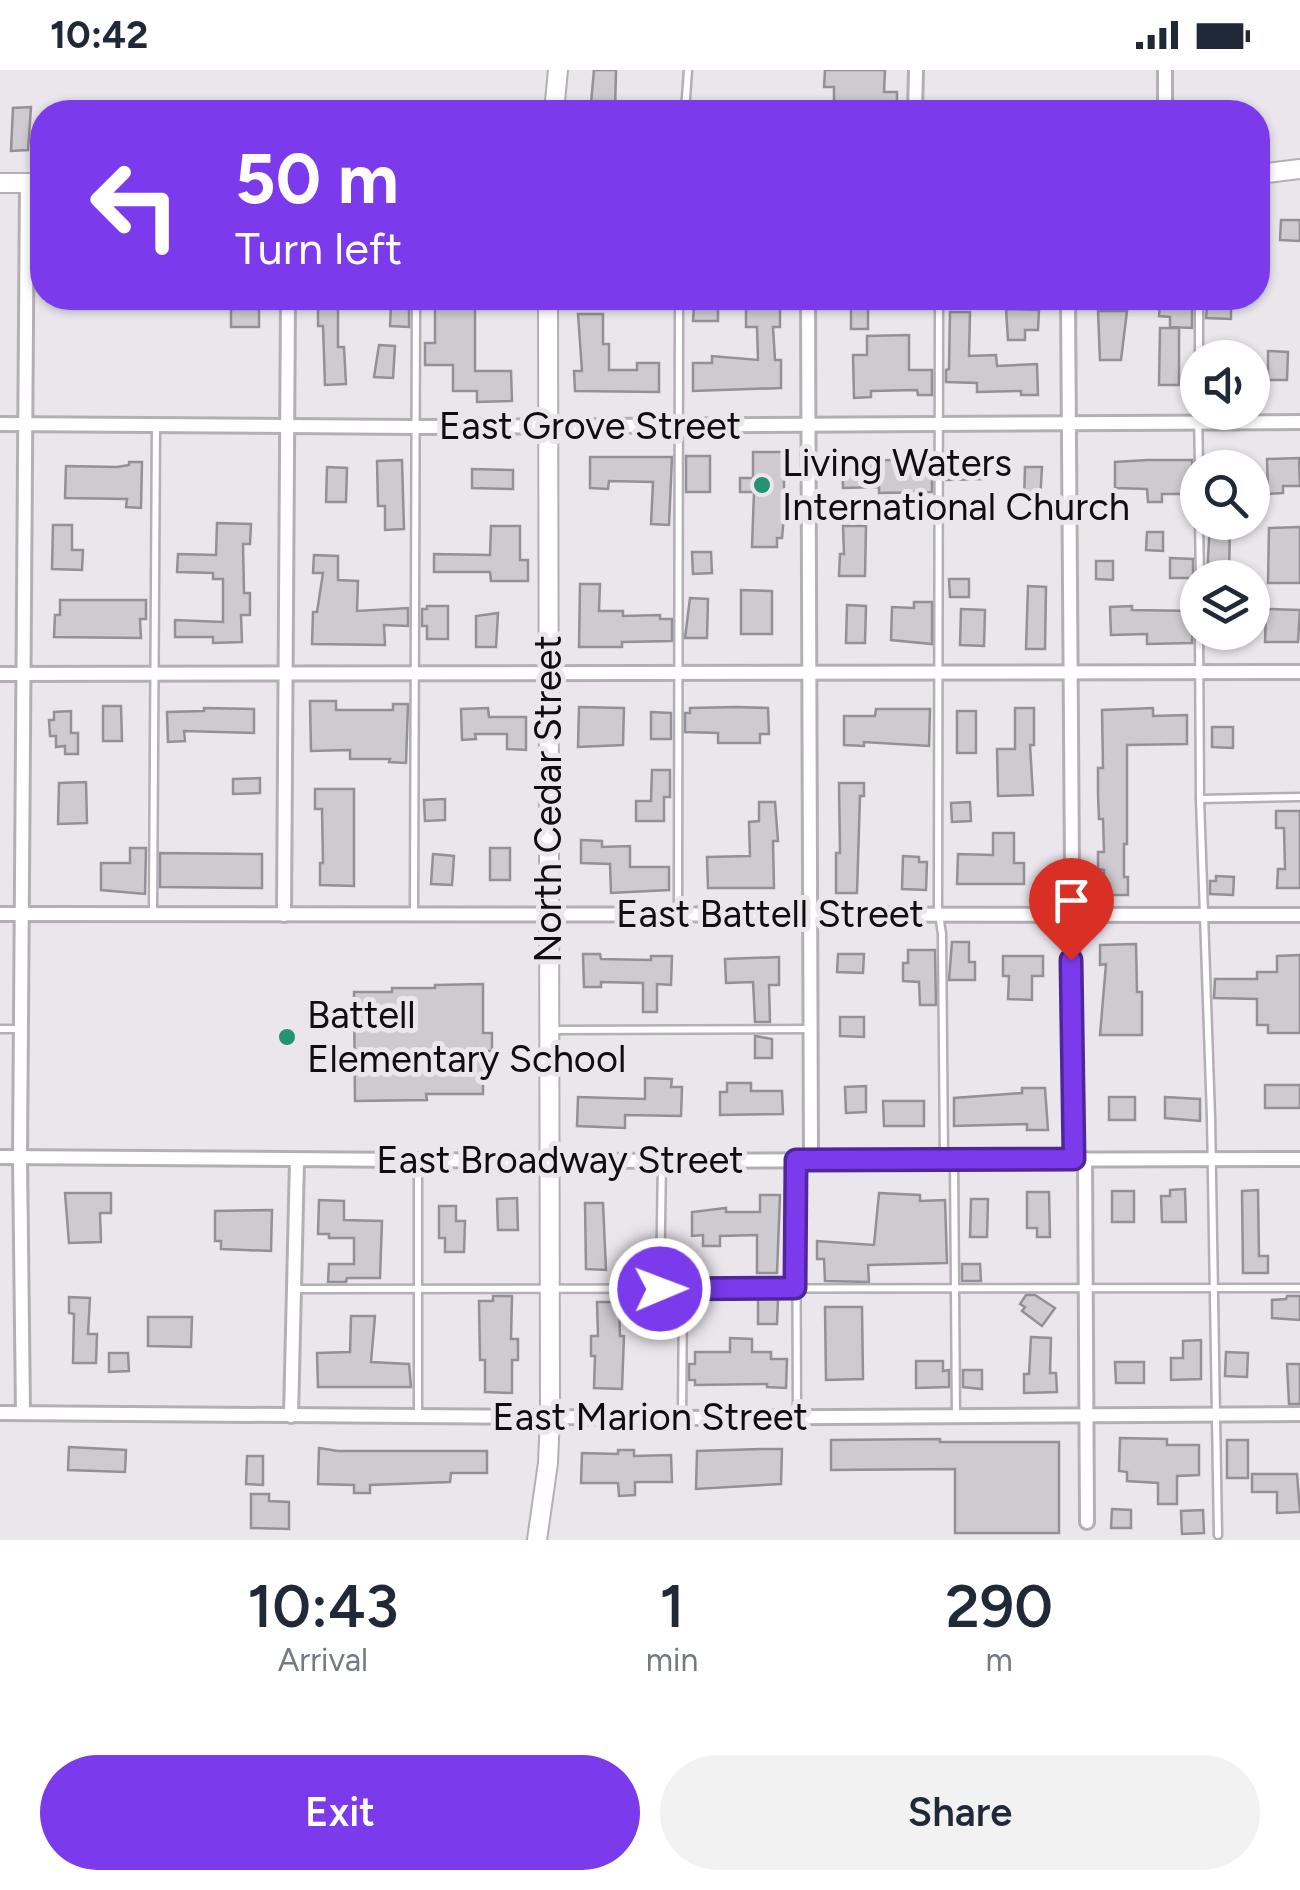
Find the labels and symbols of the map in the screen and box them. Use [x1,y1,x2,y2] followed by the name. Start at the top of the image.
[439,403,741,449] street label: East Grove Street
[782,440,1130,530] place label: Living Waters International Church
[751,474,773,496] marker: Living Waters International Church
[525,635,571,963] street label: North Cedar Street
[1029,858,1114,961] pin
[616,891,924,937] street label: East Battell Street
[307,992,626,1082] place label: Battell Elementary School
[276,1026,298,1048] marker: Battell Elementary School
[376,1137,744,1183] street label: East Broadway Street
[608,1237,712,1341] position arrow
[492,1394,808,1440] street label: East Marion Street

